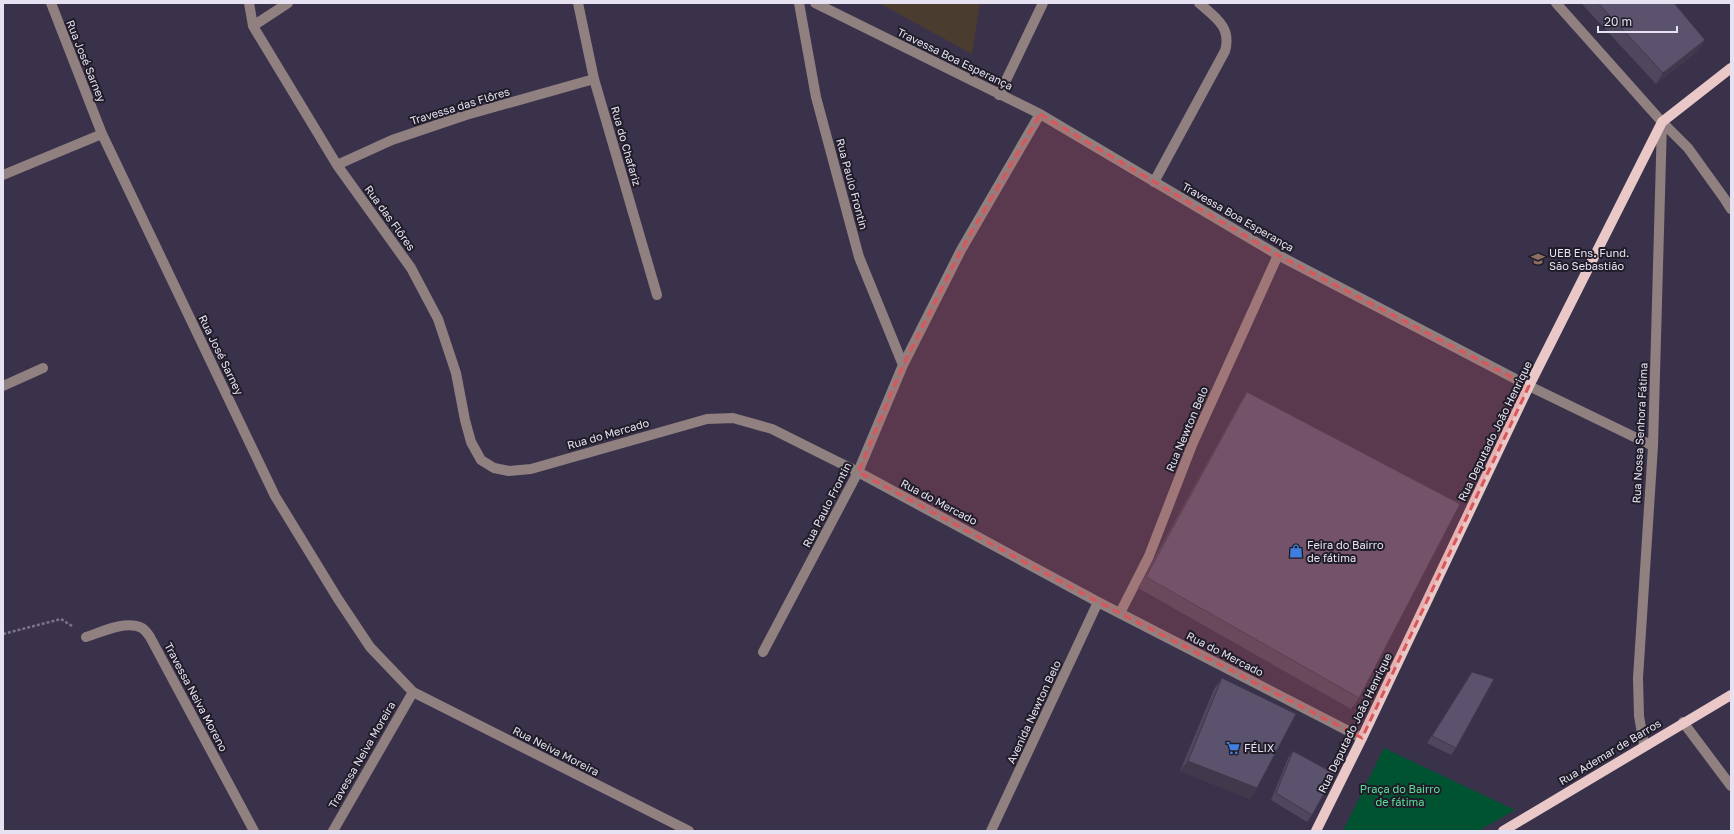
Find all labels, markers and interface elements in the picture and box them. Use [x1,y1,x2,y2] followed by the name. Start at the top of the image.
[1598,8,1677,34] scale bar
[1604,14,1632,29] text: 20 m
[64,18,109,104] street label: Rua José Sarney
[895,25,1015,92] street label: Travessa Boa Esperança
[408,84,511,127] street label: Travessa das Flôres
[609,105,644,188] street label: Rua do Chafariz
[834,137,871,231] street label: Rua Paulo Frontin
[1180,179,1296,254] street label: Travessa Boa Esperança
[362,183,419,253] street label: Rua das Flôres
[1549,246,1629,272] place label: UEB Ens. Fund. São Sebastião
[1530,251,1546,267] school or university icon: UEB Ens. Fund. São Sebastião
[196,313,246,397] street label: Rua José Sarney
[1455,359,1534,503] street label: Rua Deputado João Henrique
[1629,362,1650,504] street label: Rua Nossa Senhora Fátima
[1163,384,1210,473] street label: Rua Newton Belo
[565,416,651,451] street label: Rua do Mercado
[799,460,854,549] street label: Rua Paulo Frontin
[899,476,980,527] street label: Rua do Mercado
[1307,538,1384,564] place label: Feira do Bairro de fátima
[1288,543,1304,559] shop icon: Feira do Bairro de fátima
[1185,629,1266,679] street label: Rua do Mercado
[162,640,231,754] street label: Travessa Neiva Moreno
[1315,651,1394,795] street label: Rua Deputado João Henrique
[1004,658,1063,766] street label: Avenida Newton Belo
[326,699,398,811] street label: Travessa Neiva Moreira
[1556,716,1663,787] street label: Rua Ademar de Barros
[511,723,602,778] street label: Rua Neiva Moreira
[1225,740,1241,756] supermarket icon: FÉLIX
[1244,741,1274,754] place label: FÉLIX
[1360,782,1441,808] park label: Praça do Bairro de fátima

